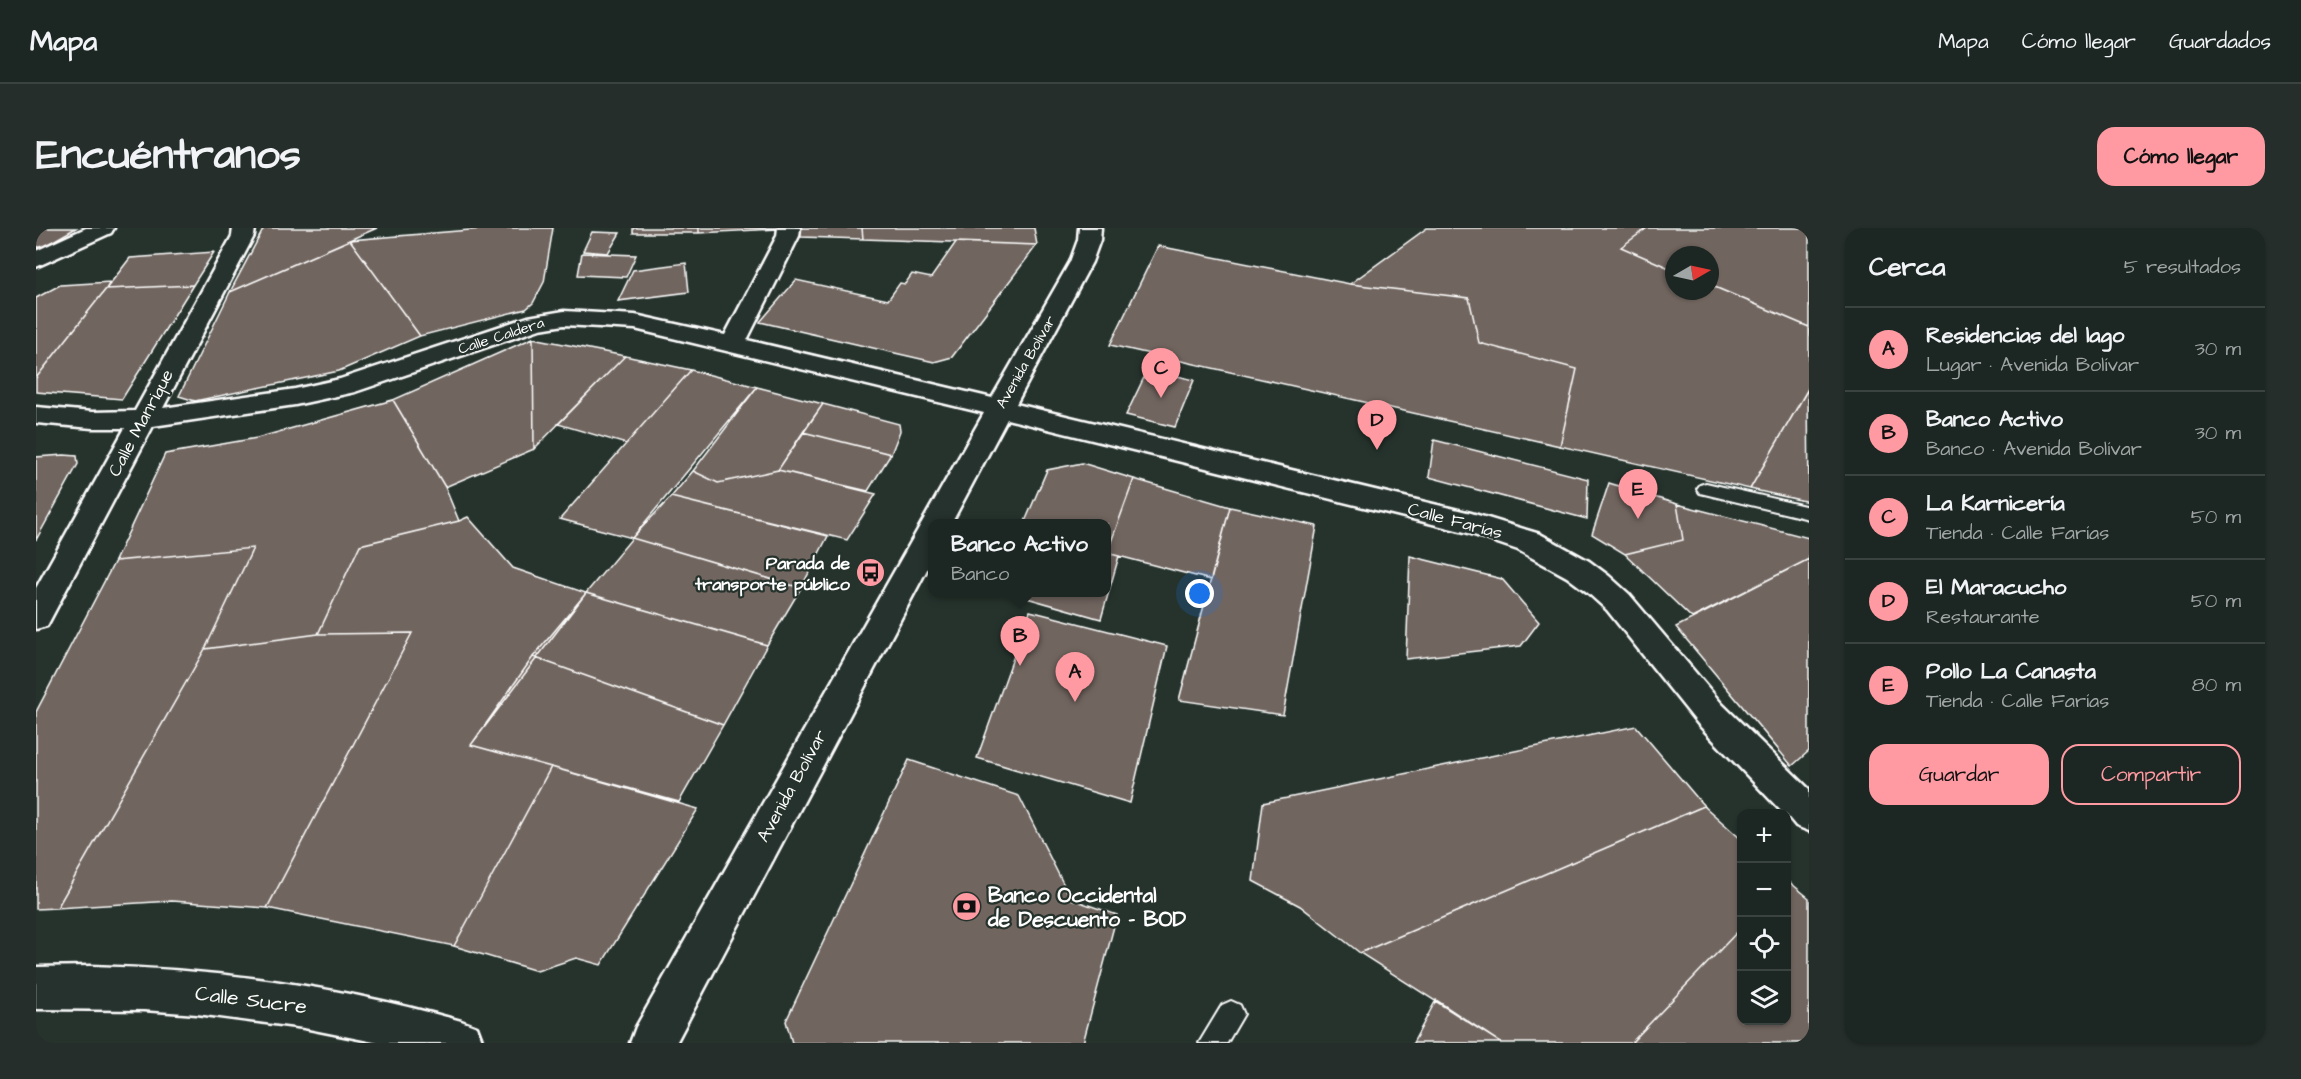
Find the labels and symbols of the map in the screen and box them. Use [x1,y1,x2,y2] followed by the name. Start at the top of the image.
[1665,246,1719,300] north arrow
[455,312,547,360] street label: Calle Caldera
[991,312,1061,412] street label: Avenida Bolívar
[1142,348,1180,398] pin: C
[102,365,180,481] street label: Calle Manrique
[1358,400,1396,450] pin: D
[1618,470,1658,519] pin: E
[1405,496,1505,546] street label: Calle Farías
[694,551,851,597] place label: Parada de transporte público
[855,557,887,589] bus stop icon: Parada de transporte público
[1185,579,1214,608] your location
[1000,616,1040,666] pin: B
[1056,652,1094,702] pin: A
[751,725,833,847] street label: Avenida Bolívar
[987,881,1187,934] place label: Banco Occidental de Descuento - BOD
[951,891,983,923] bank icon: Banco Occidental de Descuento - BOD
[193,979,309,1021] street label: Calle Sucre

